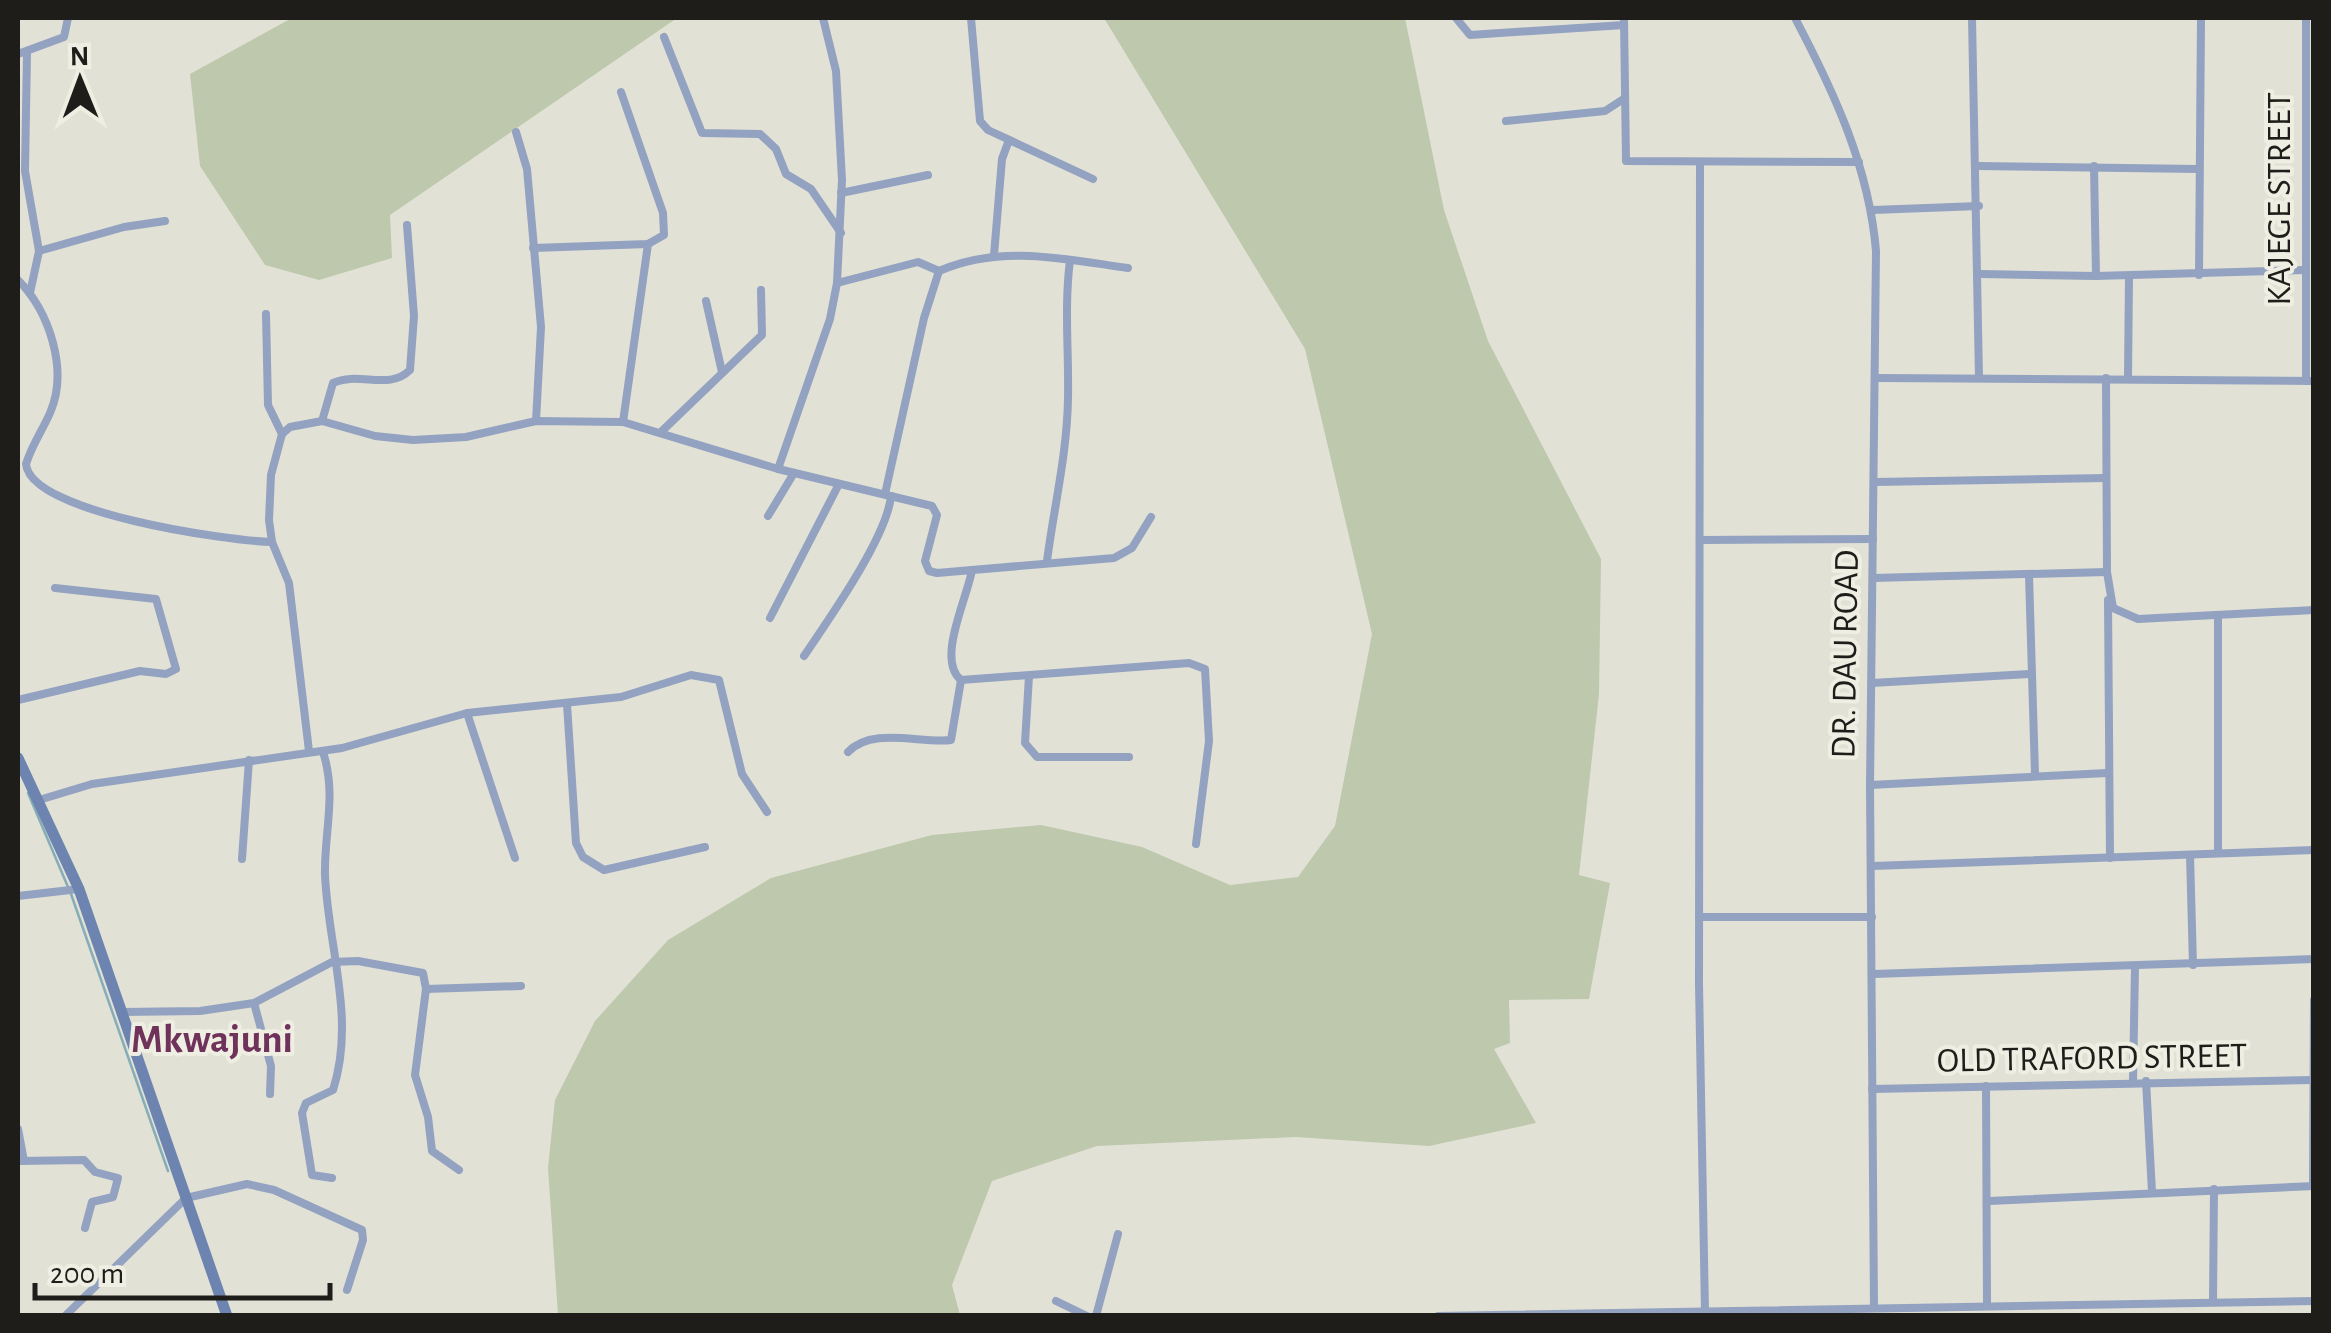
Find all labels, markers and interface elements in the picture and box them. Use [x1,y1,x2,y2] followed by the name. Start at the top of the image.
[30,30,130,130] north arrow
[70,43,90,71] text: N
[2262,92,2297,306] street label: KAJEGE STREET
[1826,549,1865,759] street label: DR. DAU ROAD
[131,1020,293,1060] district label: Mkwajuni
[1936,1038,2248,1079] street label: OLD TRAFORD STREET
[35,1238,330,1300] scale bar
[50,1259,124,1289] text: 200 m

